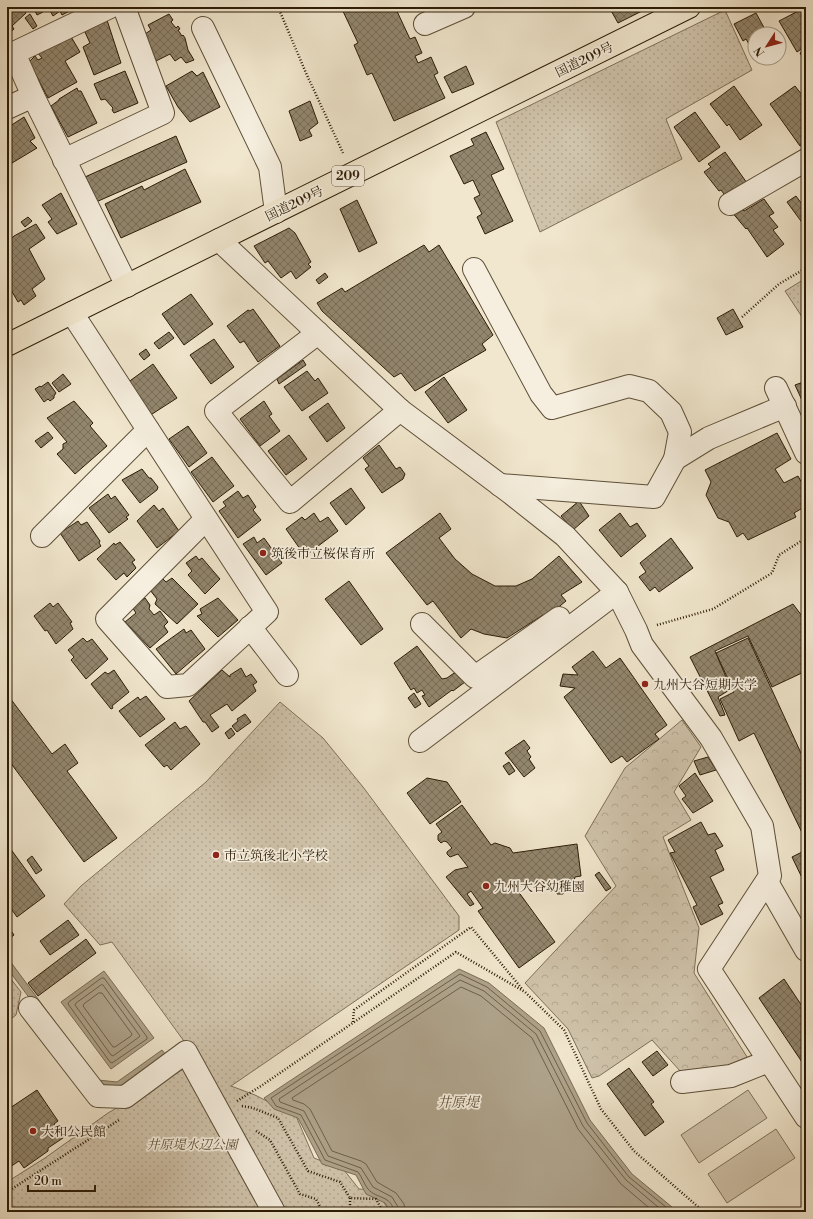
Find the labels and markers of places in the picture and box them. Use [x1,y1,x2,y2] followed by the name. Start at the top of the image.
[271,546,375,562] place label: 筑後市立桜保育所
[258,548,268,558] marker: 筑後市立桜保育所
[653,677,757,693] place label: 九州大谷短期大学
[640,679,650,689] marker: 九州大谷短期大学
[224,848,328,864] place label: 市立筑後北小学校
[211,850,221,860] marker: 市立筑後北小学校
[494,879,585,895] place label: 九州大谷幼稚園
[481,881,491,891] marker: 九州大谷幼稚園
[41,1124,106,1140] place label: 大和公民館
[28,1126,38,1136] marker: 大和公民館

